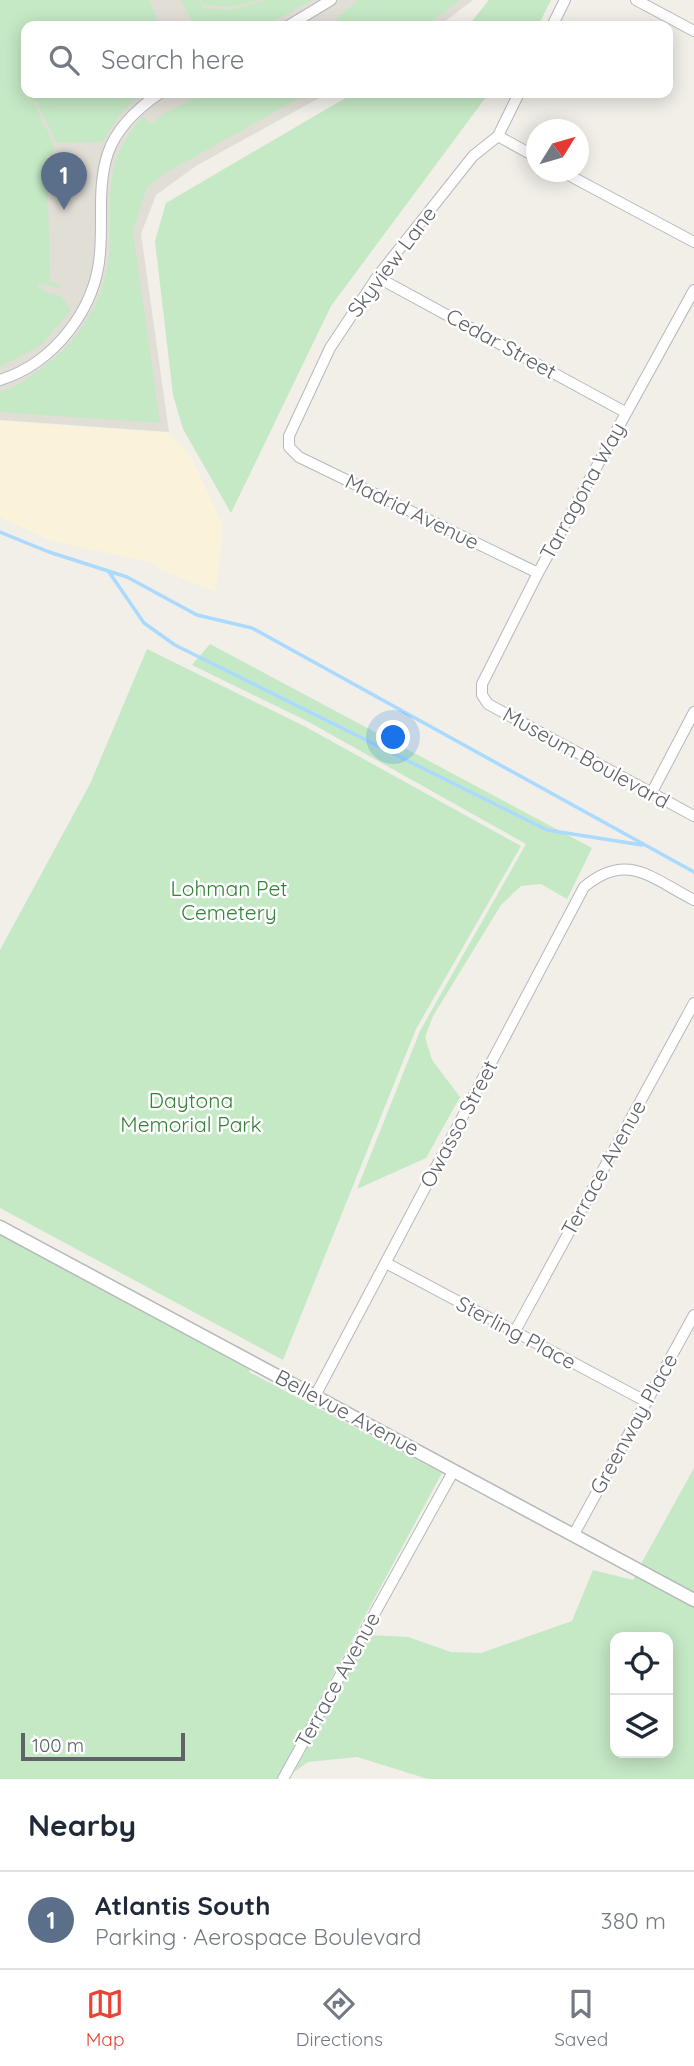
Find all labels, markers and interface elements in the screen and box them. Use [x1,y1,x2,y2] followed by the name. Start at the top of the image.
[21,21,673,98] search box
[45,41,83,79] icon: search
[101,43,245,76] text: Search here
[526,119,589,182] north arrow
[41,152,87,210] pin: 1
[341,201,441,322] street label: Skyview Lane
[442,302,561,384] street label: Cedar Street
[534,417,631,564] street label: Tarragona Way
[341,467,484,555] street label: Madrid Avenue
[499,701,674,814] street label: Museum Boulevard
[376,720,410,754] your location
[171,875,287,925] park label: Lohman Pet Cemetery
[414,1056,503,1192] street label: Owasso Street
[120,1087,262,1137] park label: Daytona Memorial Park
[555,1095,651,1240] street label: Terrace Avenue
[452,1290,581,1375] street label: Sterling Place
[584,1348,683,1499] street label: Greenway Place
[271,1363,424,1461] street label: Bellevue Avenue
[289,1607,385,1752] street label: Terrace Avenue
[610,1632,673,1758] map controls
[610,1632,673,1695] button: locate
[610,1695,673,1758] button: layers
[21,1730,186,1762] scale bar
[32,1733,84,1757] text: 100 m
[28,1806,136,1844] text: Nearby
[95,1889,270,1922] text: Atlantis South
[47,1906,55,1935] text: 1
[601,1906,666,1935] text: 380 m
[95,1922,422,1951] text: Parking · Aerospace Boulevard
[86,1985,124,2051] tab: Map
[296,1985,383,2051] tab: Directions
[554,1985,608,2051] tab: Saved

